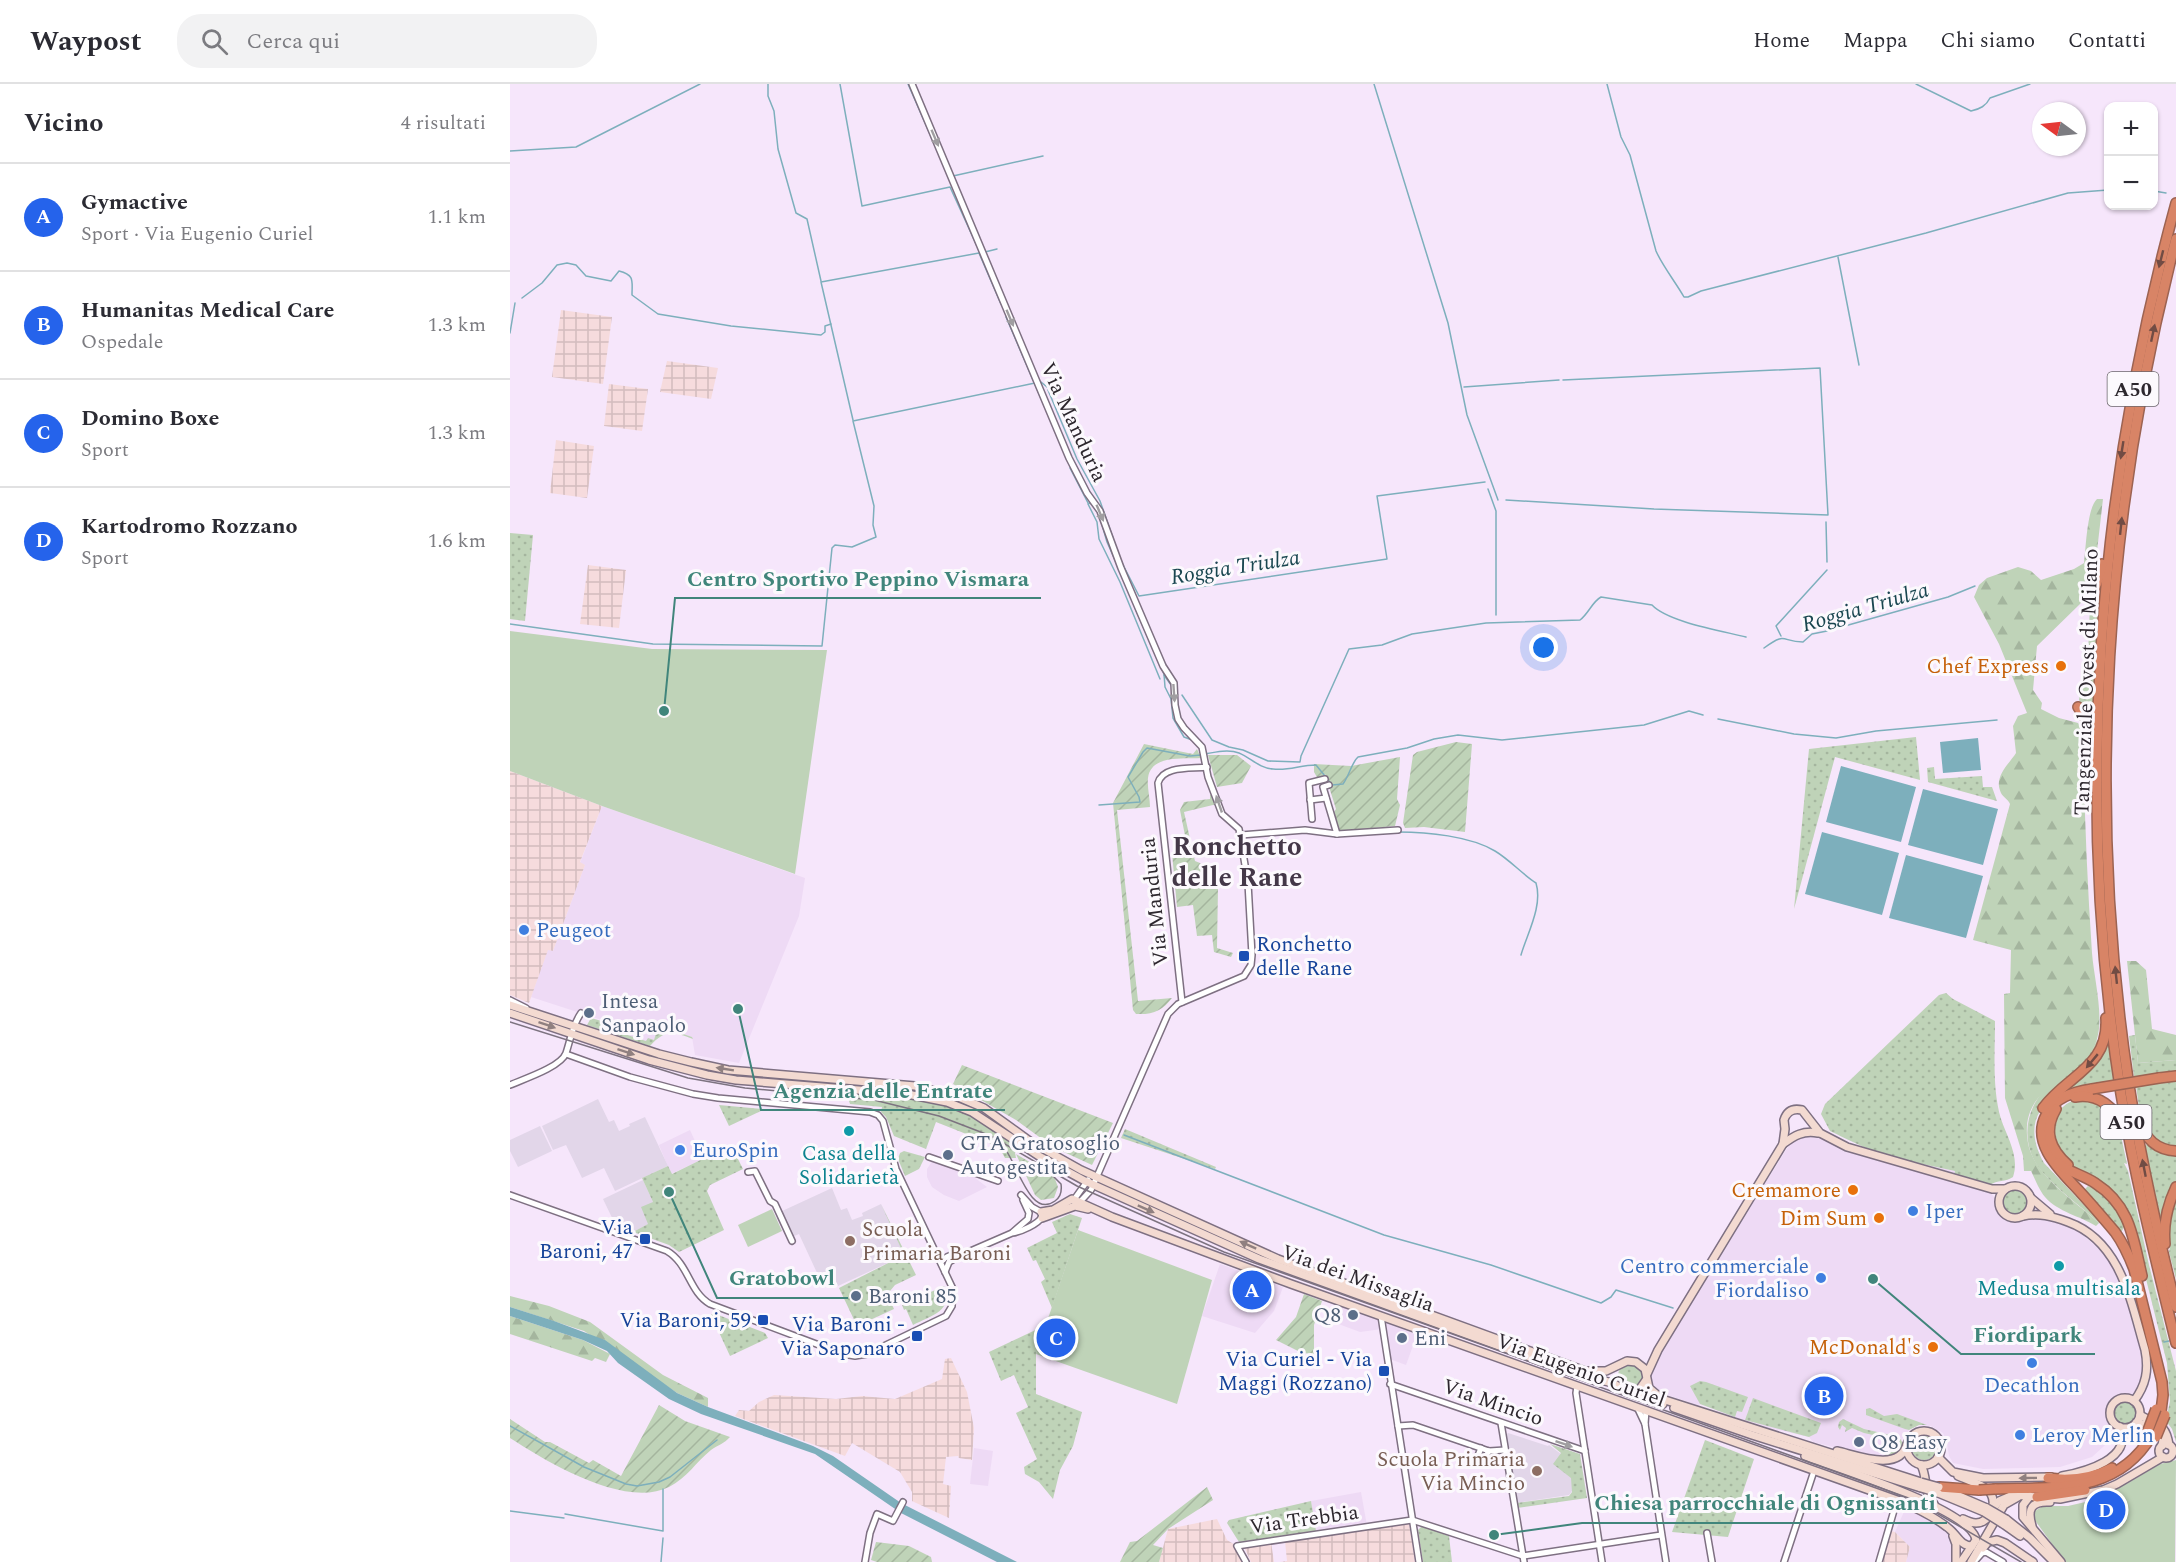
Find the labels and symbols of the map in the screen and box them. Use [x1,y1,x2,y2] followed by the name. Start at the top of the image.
[2032,102,2086,156] north arrow
[930,129,940,147] one-way arrow
[2155,250,2165,268] one-way arrow
[1005,309,1015,327] one-way arrow
[2149,324,2158,343] one-way arrow
[1031,357,1115,488] street label: Via Manduria
[2108,372,2158,406] road number: A50
[2117,441,2126,460] one-way arrow
[1095,505,1105,523] one-way arrow
[2116,516,2126,535] one-way arrow
[1168,541,1302,594] water label: Roggia Triulza
[2066,548,2108,816] street label: Tangenziale Ovest di Milano
[675,558,1041,598] callout: Centro Sportivo Peppino Vismara
[687,563,1030,596] text: Centro Sportivo Peppino Vismara
[1798,574,1933,641] water label: Roggia Triulza
[1529,633,1558,662] your location
[1926,651,2049,683] place label: Chef Express
[2054,659,2068,673] marker: Chef Express
[1169,683,1179,702] one-way arrow
[1214,795,1223,813] one-way arrow
[1172,826,1302,899] district label: Ronchetto delle Rane
[1132,835,1178,968] street label: Via Manduria
[536,915,611,947] place label: Peugeot
[517,923,531,937] marker: Peugeot
[1256,929,1352,985] place label: Ronchetto delle Rane
[1237,949,1251,963] marker: Ronchetto delle Rane
[2111,966,2121,985] one-way arrow
[601,986,686,1042] place label: Intesa Sanpaolo
[582,1006,596,1020] marker: Intesa Sanpaolo
[538,1021,556,1031] one-way arrow
[617,1048,635,1058] one-way arrow
[2086,1053,2099,1068] one-way arrow
[715,1064,734,1073] one-way arrow
[761,1070,1005,1110] callout: Agenzia delle Entrate
[773,1075,993,1108] text: Agenzia delle Entrate
[2100,1105,2152,1139] road number: A50
[842,1124,856,1138] marker: Casa della Solidarietà
[960,1128,1120,1184] place label: GTA Gratosoglio Autogestita
[692,1135,779,1167] place label: EuroSpin
[799,1138,900,1194] place label: Casa della Solidarietà
[673,1143,687,1157] marker: EuroSpin
[941,1148,955,1162] marker: GTA Gratosoglio Autogestita
[2139,1158,2148,1177] one-way arrow
[1731,1175,1841,1207] place label: Cremamore
[1846,1183,1860,1197] marker: Cremamore
[1925,1196,1964,1228] place label: Iper
[1780,1203,1867,1235] place label: Dim Sum
[1138,1204,1156,1214] one-way arrow
[1906,1204,1920,1218] marker: Iper
[1872,1211,1886,1225] marker: Dim Sum
[539,1212,634,1268] place label: Via Baroni, 47
[862,1214,1011,1270] place label: Scuola Primaria Baroni
[638,1232,652,1246] marker: Via Baroni, 47
[843,1234,857,1248] marker: Scuola Primaria Baroni
[1277,1236,1439,1322] street label: Via dei Missaglia
[1239,1240,1256,1249] one-way arrow
[1620,1251,1809,1307] place label: Centro commerciale Fiordaliso
[717,1258,848,1298] callout: Gratobowl
[2052,1259,2066,1273] marker: Medusa multisala
[729,1262,835,1295] text: Gratobowl
[1232,1268,1272,1312] pin: A
[1814,1271,1828,1285] marker: Centro commerciale Fiordaliso
[1977,1273,2142,1305] place label: Medusa multisala
[868,1281,957,1313] place label: Baroni 85
[849,1289,863,1303] marker: Baroni 85
[1314,1300,1341,1332] place label: Q8
[619,1305,751,1337] place label: Via Baroni, 59
[1346,1308,1360,1322] marker: Q8
[780,1309,905,1365] place label: Via Baroni - Via Saponaro
[756,1313,770,1327] marker: Via Baroni, 59
[1961,1314,2095,1354] callout: Fiordipark
[1036,1316,1076,1360] pin: C
[1973,1319,2084,1352] text: Fiordipark
[1414,1323,1446,1355] place label: Eni
[1492,1325,1670,1416] street label: Via Eugenio Curiel
[910,1329,924,1343] marker: Via Baroni - Via Saponaro
[1395,1331,1409,1345] marker: Eni
[1809,1332,1921,1364] place label: McDonald's
[1926,1340,1940,1354] marker: McDonald's
[1218,1344,1373,1400] place label: Via Curiel - Via Maggi (Rozzano)
[2025,1356,2039,1370] marker: Decathlon
[1377,1364,1391,1378] marker: Via Curiel - Via Maggi (Rozzano)
[1984,1370,2080,1402] place label: Decathlon
[1438,1371,1547,1435] street label: Via Mincio
[1804,1374,1844,1418] pin: B
[2032,1420,2154,1452] place label: Leroy Merlin
[1871,1427,1948,1459] place label: Q8 Easy
[2013,1428,2027,1442] marker: Leroy Merlin
[1852,1435,1866,1449] marker: Q8 Easy
[1556,1440,1574,1450] one-way arrow
[1377,1444,1526,1500] place label: Scuola Primaria Via Mincio
[1530,1464,1544,1478] marker: Scuola Primaria Via Mincio
[2019,1474,2038,1483] one-way arrow
[1582,1483,1947,1523] callout: Chiesa parrocchiale di Ognissanti
[1594,1487,1936,1520] text: Chiesa parrocchiale di Ognissanti
[2086,1488,2126,1532] pin: D
[1247,1496,1362,1543] street label: Via Trebbia

